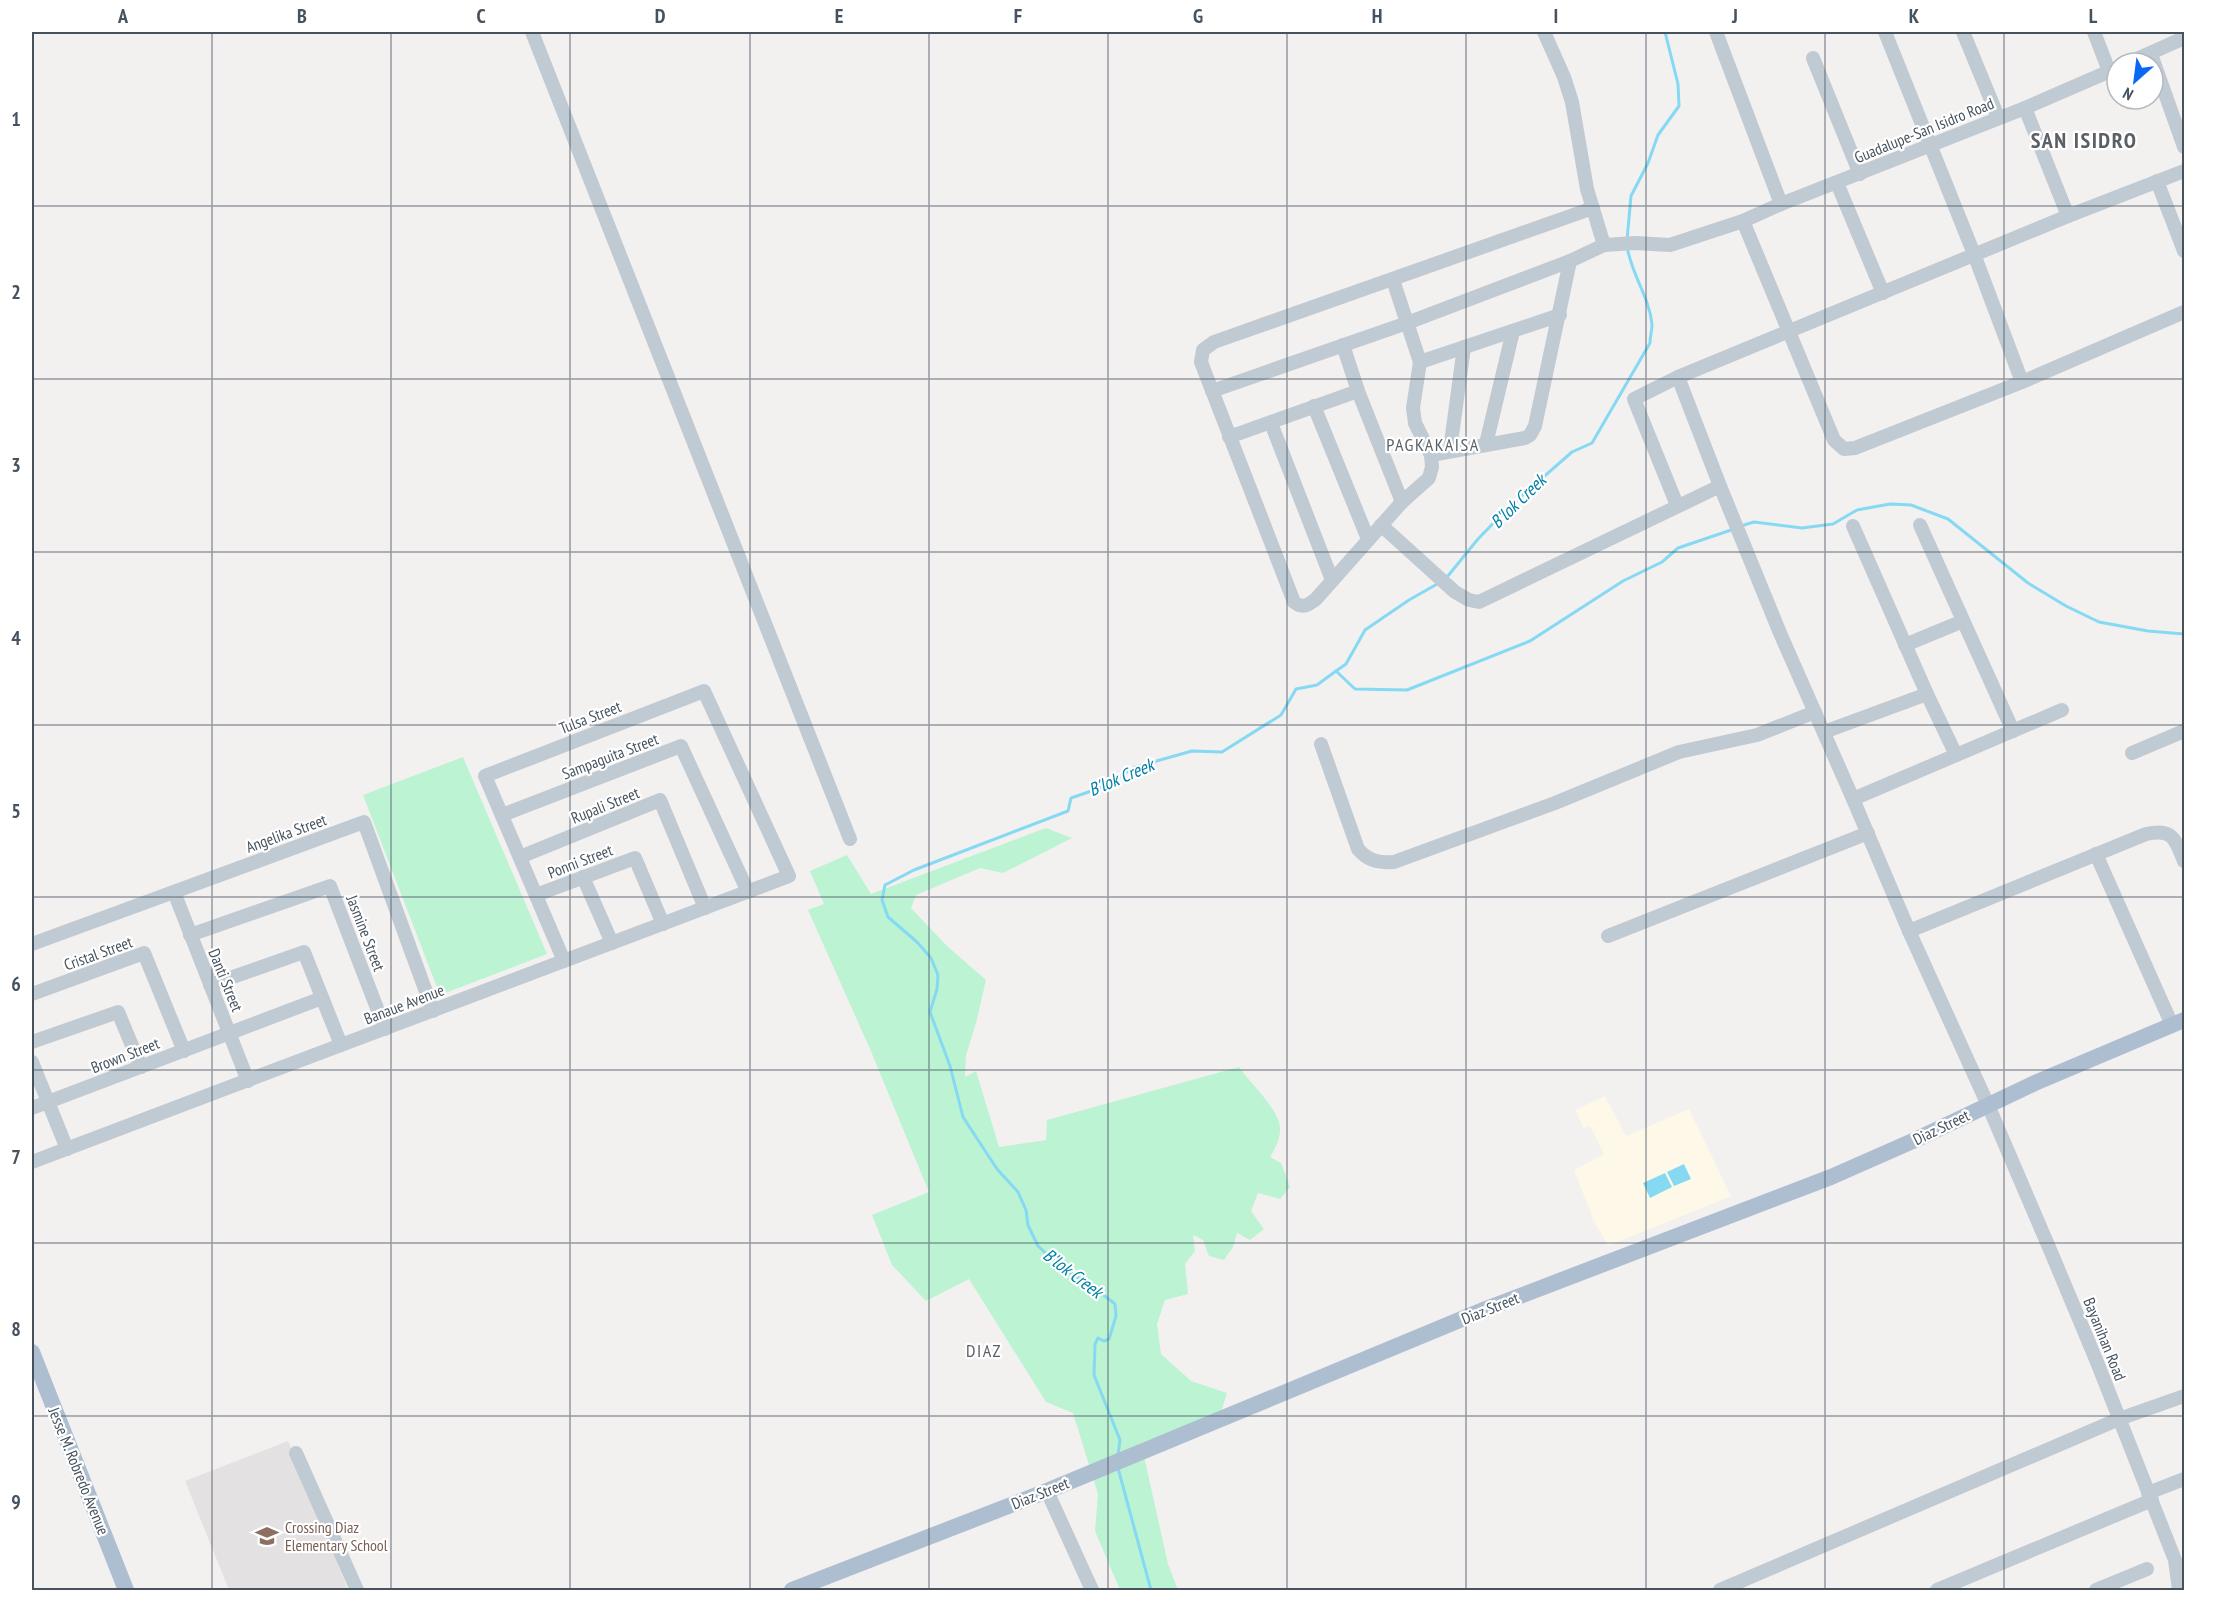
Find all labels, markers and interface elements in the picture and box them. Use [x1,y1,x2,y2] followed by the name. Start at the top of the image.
[117,3,129,29] text: A
[297,3,307,29] text: B
[476,3,486,29] text: C
[655,3,666,29] text: D
[835,3,843,29] text: E
[1014,3,1022,29] text: F
[1193,3,1203,29] text: G
[1372,3,1382,29] text: H
[1554,3,1558,29] text: I
[1731,3,1738,29] text: J
[1909,3,1920,29] text: K
[2089,3,2098,29] text: L
[2105,51,2165,111] north arrow
[2119,83,2136,105] text: N
[1851,93,1997,167] street label: Guadalupe-San Isidro Road
[11,106,21,132] text: 1
[2031,126,2137,154] district label: SAN ISIDRO
[11,279,21,305] text: 2
[1386,433,1480,456] district label: PAGKAKAISA
[11,452,21,478] text: 3
[1485,467,1552,533] water label: B'lok Creek
[11,625,21,651] text: 4
[556,696,624,738] street label: Tulsa Street
[559,728,662,784] street label: Sampaguita Street
[1085,752,1159,801] water label: B'lok Creek
[568,782,643,828] street label: Rupali Street
[11,798,21,824] text: 5
[243,809,330,857] street label: Angelika Street
[545,839,616,882] street label: Ponni Street
[342,891,390,974] street label: Jasmine Street
[61,931,136,975] street label: Cristal Street
[204,946,248,1015] street label: Danti Street
[11,971,21,997] text: 6
[361,980,447,1028] street label: Banaue Avenue
[88,1033,163,1077] street label: Brown Street
[1910,1105,1973,1149] street label: Diaz Street
[11,1144,21,1170] text: 7
[1039,1243,1109,1304] water label: B'lok Creek
[1458,1287,1522,1329] street label: Diaz Street
[2079,1294,2131,1384] street label: Bayanihan Road
[11,1316,21,1342] text: 8
[966,1339,1002,1362] district label: DIAZ
[44,1403,114,1538] street label: Jesse M. Robredo Avenue
[1008,1472,1072,1514] street label: Diaz Street
[11,1489,21,1515] text: 9
[285,1517,388,1555] place label: Crossing Diaz Elementary School
[254,1523,280,1549] school or university icon: Crossing Diaz Elementary School

